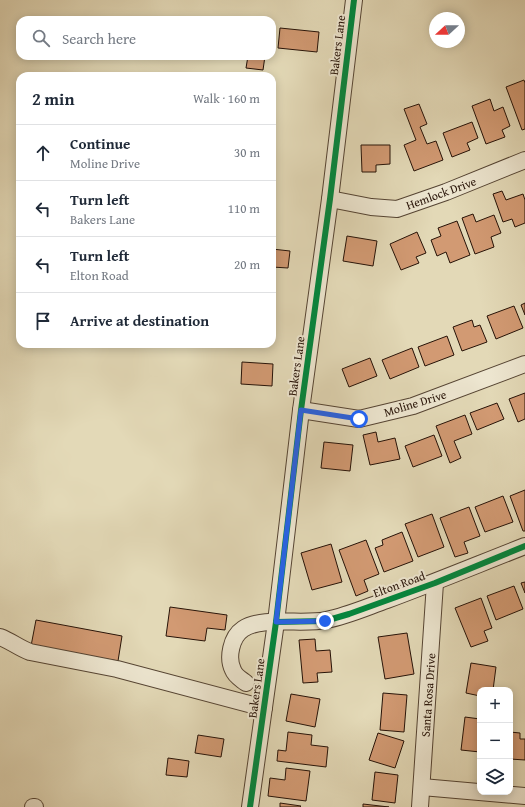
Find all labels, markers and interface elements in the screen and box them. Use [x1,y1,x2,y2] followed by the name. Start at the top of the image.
[429,12,465,48] north arrow
[325,14,349,76] street label: Bakers Lane
[16,16,276,60] search box
[30,27,52,49] icon: search
[62,28,136,49] text: Search here
[32,86,74,111] text: 2 min
[193,89,260,108] text: Walk · 160 m
[70,133,131,154] text: Continue
[32,142,54,164] icon: ahead
[234,143,260,162] text: 30 m
[70,154,140,173] text: Moline Drive
[403,172,479,214] street label: Hemlock Drive
[70,189,129,210] text: Turn left
[32,198,54,220] icon: left
[228,199,260,218] text: 110 m
[70,210,135,229] text: Bakers Lane
[70,245,129,266] text: Turn left
[32,254,54,276] icon: left
[234,255,260,274] text: 20 m
[70,266,129,285] text: Elton Road
[32,310,54,332] icon: arrive
[70,310,209,331] text: Arrive at destination
[283,335,309,397] street label: Bakers Lane
[382,385,449,421] street label: Moline Drive
[350,410,368,428] route start
[371,567,428,601] street label: Elton Road
[316,612,334,630] route end
[417,652,439,737] street label: Santa Rosa Drive
[243,657,269,719] street label: Bakers Lane
[477,687,513,795] map controls
[477,687,513,723] button: +
[477,723,513,759] button: −
[477,759,513,795] button: layers

